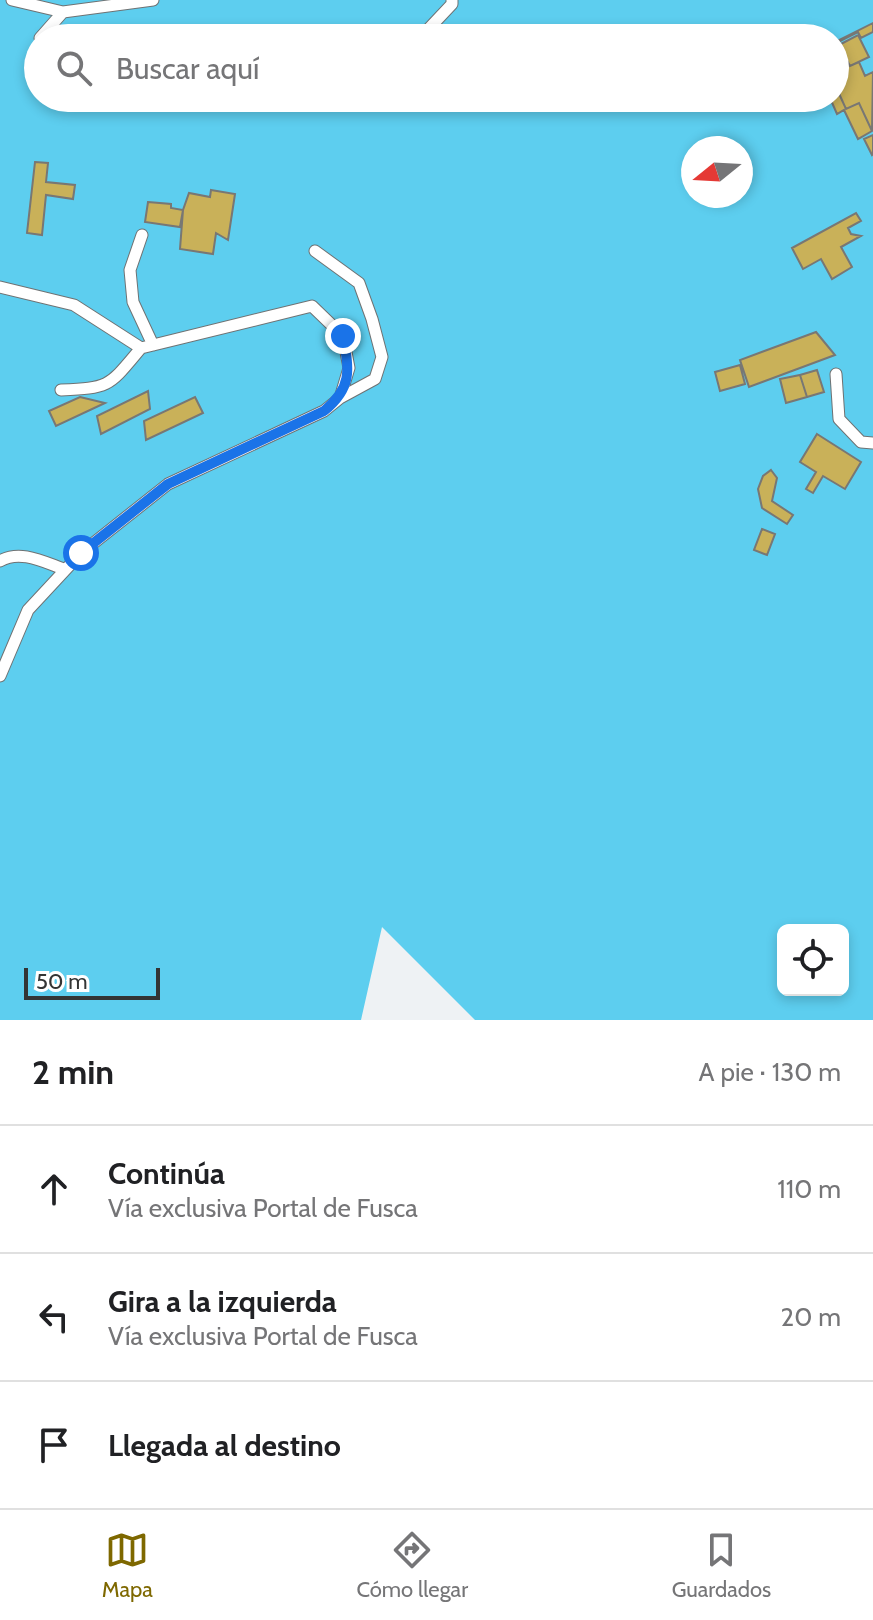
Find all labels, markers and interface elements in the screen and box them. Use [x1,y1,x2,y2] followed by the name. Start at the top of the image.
[24,24,849,112] search box
[52,46,96,90] icon: search
[116,50,259,87] text: Buscar aquí
[681,136,753,208] north arrow
[325,318,361,354] route end
[63,535,99,571] route start
[777,924,849,996] map controls
[777,924,849,996] button: locate
[24,964,160,1000] scale bar
[36,968,88,995] text: 50 m
[32,1051,114,1093] text: 2 min
[699,1056,841,1088] text: A pie · 130 m
[108,1155,225,1192] text: Continúa
[32,1167,76,1211] icon: ahead
[777,1173,841,1205] text: 110 m
[108,1192,418,1224] text: Vía exclusiva Portal de Fusca
[108,1283,337,1320] text: Gira a la izquierda
[32,1295,76,1339] icon: left
[781,1301,841,1333] text: 20 m
[108,1320,418,1352] text: Vía exclusiva Portal de Fusca
[32,1423,76,1467] icon: arrive
[108,1427,341,1464] text: Llegada al destino
[102,1528,153,1603] tab: Mapa
[356,1528,468,1603] tab: Cómo llegar
[672,1528,771,1603] tab: Guardados

